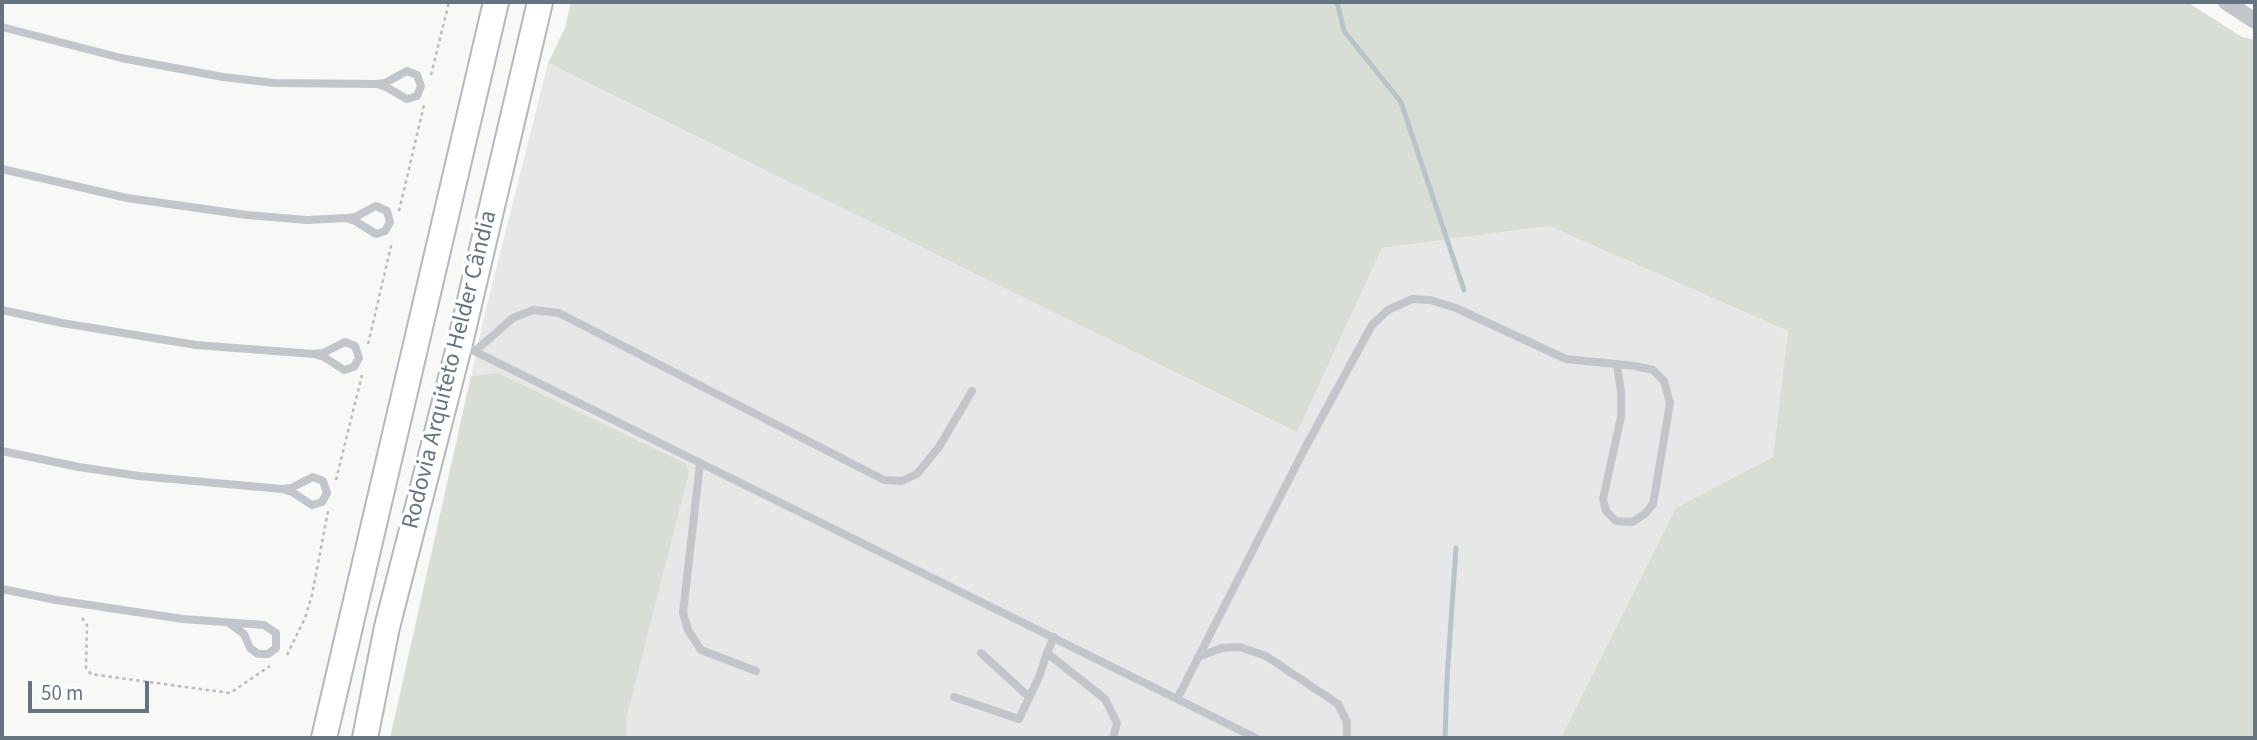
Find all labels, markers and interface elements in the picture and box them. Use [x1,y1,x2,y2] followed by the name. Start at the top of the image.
[397,208,505,532] street label: Rodovia Arquiteto Helder Cândia
[32,666,152,710] scale bar
[41,678,83,708] text: 50 m

